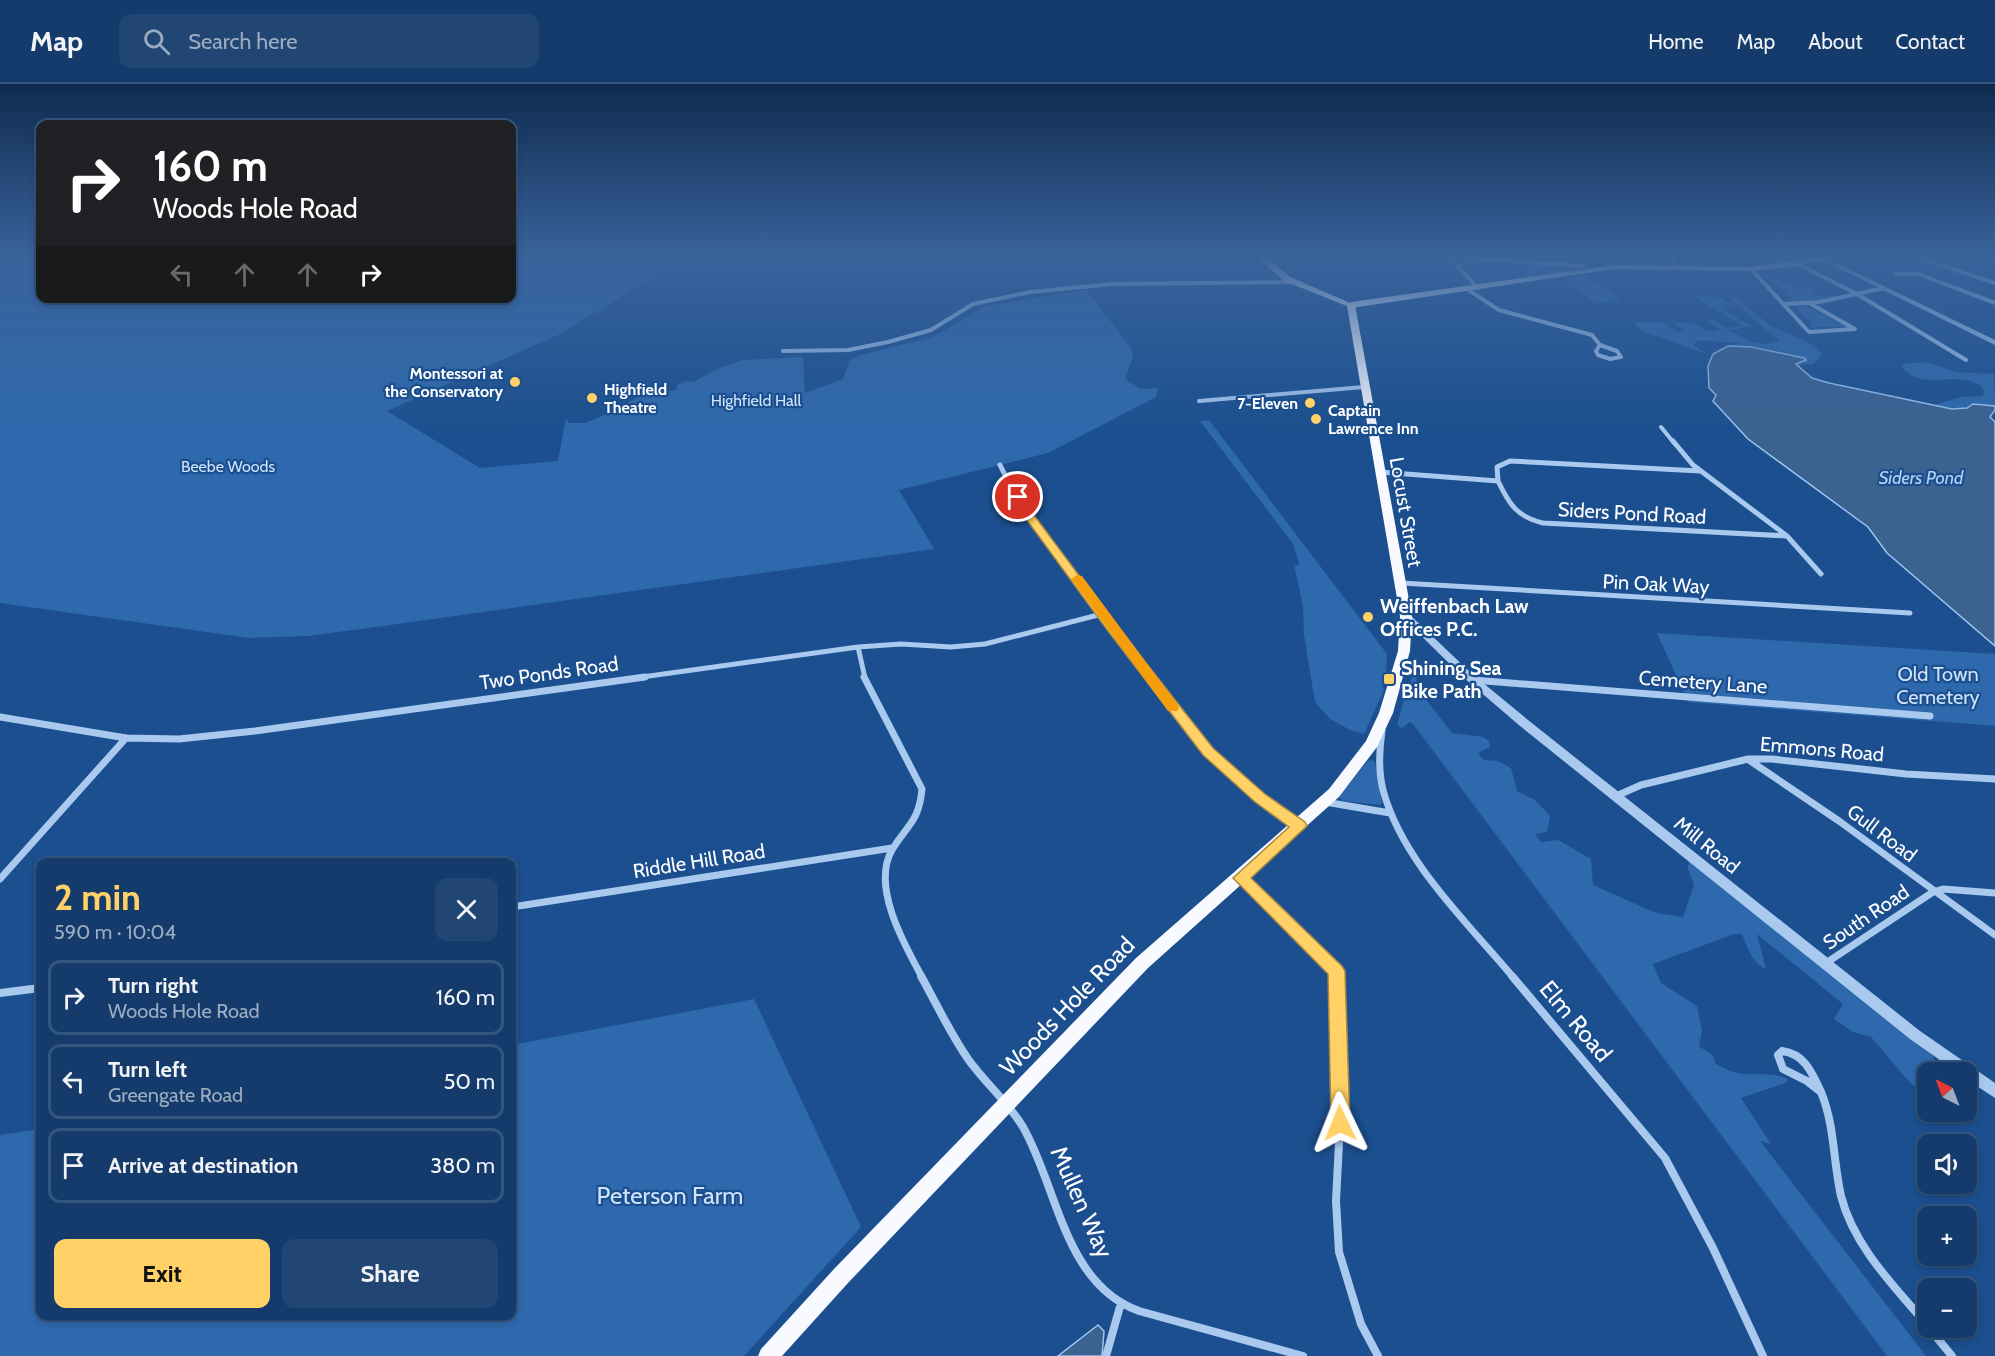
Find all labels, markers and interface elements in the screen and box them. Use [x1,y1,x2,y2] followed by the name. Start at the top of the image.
[119,14,539,68] search box
[30,24,83,58] text: Map
[140,25,173,58] icon: search
[188,28,297,55] text: Search here
[1648,29,1704,54] text: Home
[1737,29,1775,54] text: Map
[1808,29,1862,54] text: About
[1895,29,1965,54] text: Contact
[153,140,268,192] text: 160 m
[54,144,132,222] icon: right
[153,192,358,225] text: Woods Hole Road
[165,258,198,291] icon: left
[228,258,261,291] icon: ahead
[291,258,324,291] icon: ahead
[354,258,387,291] icon: right
[385,364,503,401] place label: Montessori at the Conservatory
[508,375,522,389] marker: Montessori at the Conservatory
[604,380,667,417] place label: Highfield Theatre
[585,391,599,405] marker: Highfield Theatre
[711,391,801,410] park label: Highfield Hall
[1237,394,1298,413] place label: 7-Eleven
[1303,396,1317,410] marker: 7-Eleven
[1328,401,1419,438] place label: Captain Lawrence Inn
[1309,412,1323,426] marker: Captain Lawrence Inn
[1385,455,1428,569] street label: Locust Street
[181,457,275,476] park label: Beebe Woods
[1879,467,1964,489] water label: Siders Pond
[992,471,1043,522] pin
[1001,480,1034,513] icon: arrive
[1557,497,1707,529] street label: Siders Pond Road
[1602,569,1710,599] street label: Pin Oak Way
[1380,594,1529,641] place label: Weiffenbach Law Offices P.C.
[1361,610,1375,624] marker: Weiffenbach Law Offices P.C.
[478,651,620,695] street label: Two Ponds Road
[1401,656,1502,703] place label: Shining Sea Bike Path
[1896,662,1980,709] park label: Old Town Cemetery
[1638,666,1768,698] street label: Cemetery Lane
[1382,672,1396,686] marker: Shining Sea Bike Path
[1759,732,1885,766] street label: Emmons Road
[1842,799,1922,867] street label: Gull Road
[1669,811,1745,879] street label: Mill Road
[631,839,767,883] street label: Riddle Hill Road
[54,875,141,919] text: 2 min
[435,878,498,941] button: close
[1818,879,1914,955] street label: South Road
[54,920,176,944] text: 590 m · 10:04
[993,930,1141,1082] street label: Woods Hole Road
[108,972,198,999] text: Turn right
[1534,974,1618,1068] street label: Elm Road
[57,981,90,1014] icon: right
[436,984,495,1011] text: 160 m
[108,999,260,1023] text: Woods Hole Road
[108,1056,187,1083] text: Turn left
[1917,1062,1977,1122] north arrow
[1917,1062,1977,1338] map controls
[57,1065,90,1098] icon: left
[443,1068,495,1095] text: 50 m
[108,1083,243,1107] text: Greengate Road
[1308,1091,1372,1155] position arrow
[1917,1134,1977,1194] button: sound
[1045,1142,1119,1262] street label: Mullen Way
[57,1149,90,1182] icon: arrive
[108,1152,298,1179] text: Arrive at destination
[430,1152,495,1179] text: 380 m
[597,1181,743,1210] park label: Peterson Farm
[1917,1206,1977,1266] button: +
[54,1239,270,1308] button: Exit
[282,1239,498,1308] button: Share
[1917,1278,1977,1338] button: −

